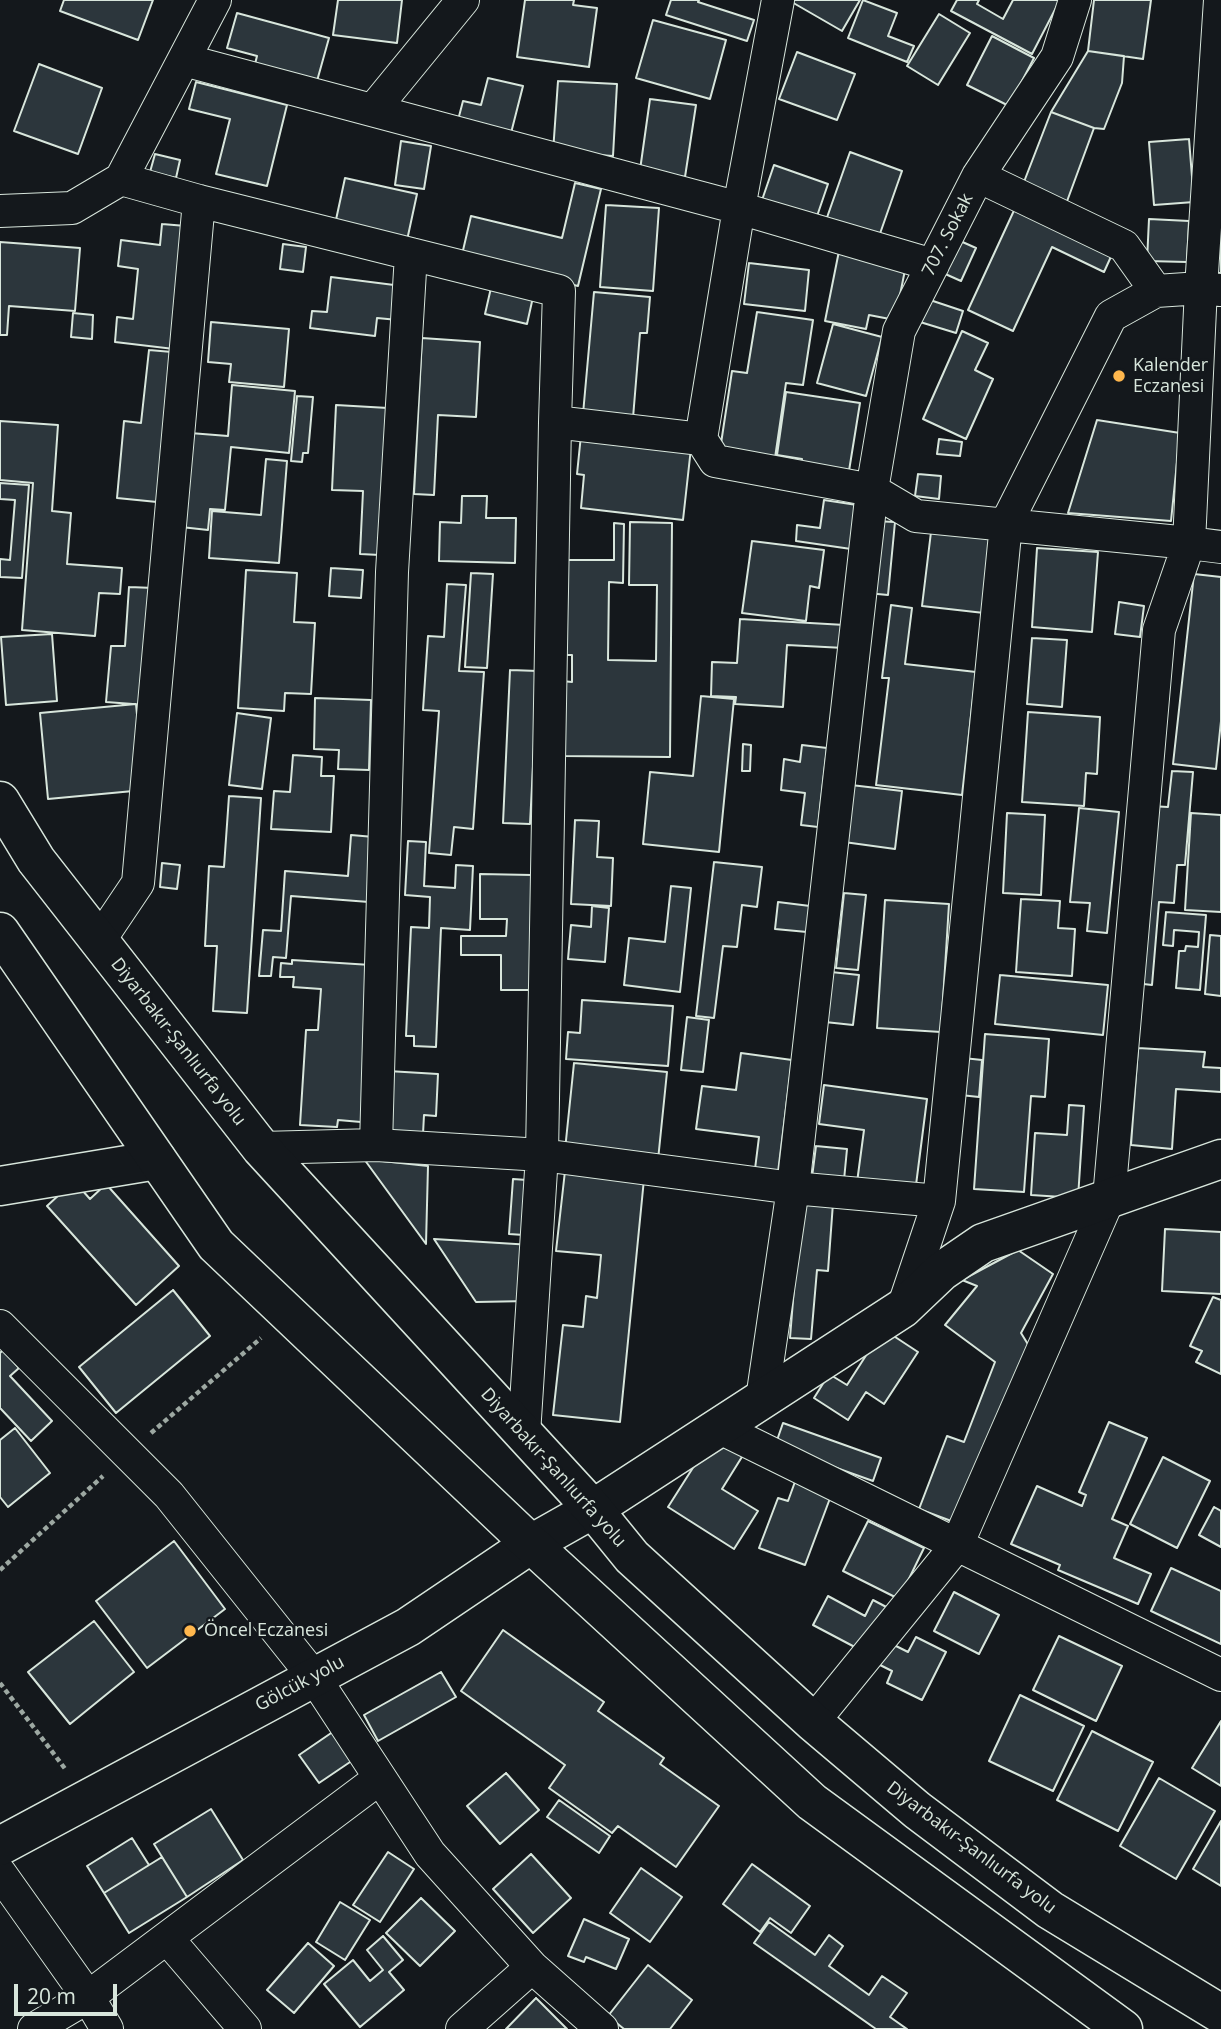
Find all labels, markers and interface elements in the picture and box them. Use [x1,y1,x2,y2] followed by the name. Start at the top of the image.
[918,190,978,280] street label: 707. Sokak
[1133,355,1208,398] place label: Kalender Eczanesi
[1111,368,1127,384] marker: Kalender Eczanesi
[106,954,250,1130] street label: Diyarbakır-Şanlıurfa yolu
[476,1384,630,1552] street label: Diyarbakır-Şanlıurfa yolu
[204,1620,328,1642] place label: Öncel Eczanesi
[182,1623,198,1639] marker: Öncel Eczanesi
[252,1652,348,1716] street label: Gölcük yolu
[882,1777,1060,1919] street label: Diyarbakır-Şanlıurfa yolu
[18,1969,121,2013] scale bar
[27,1982,76,2010] text: 20 m

